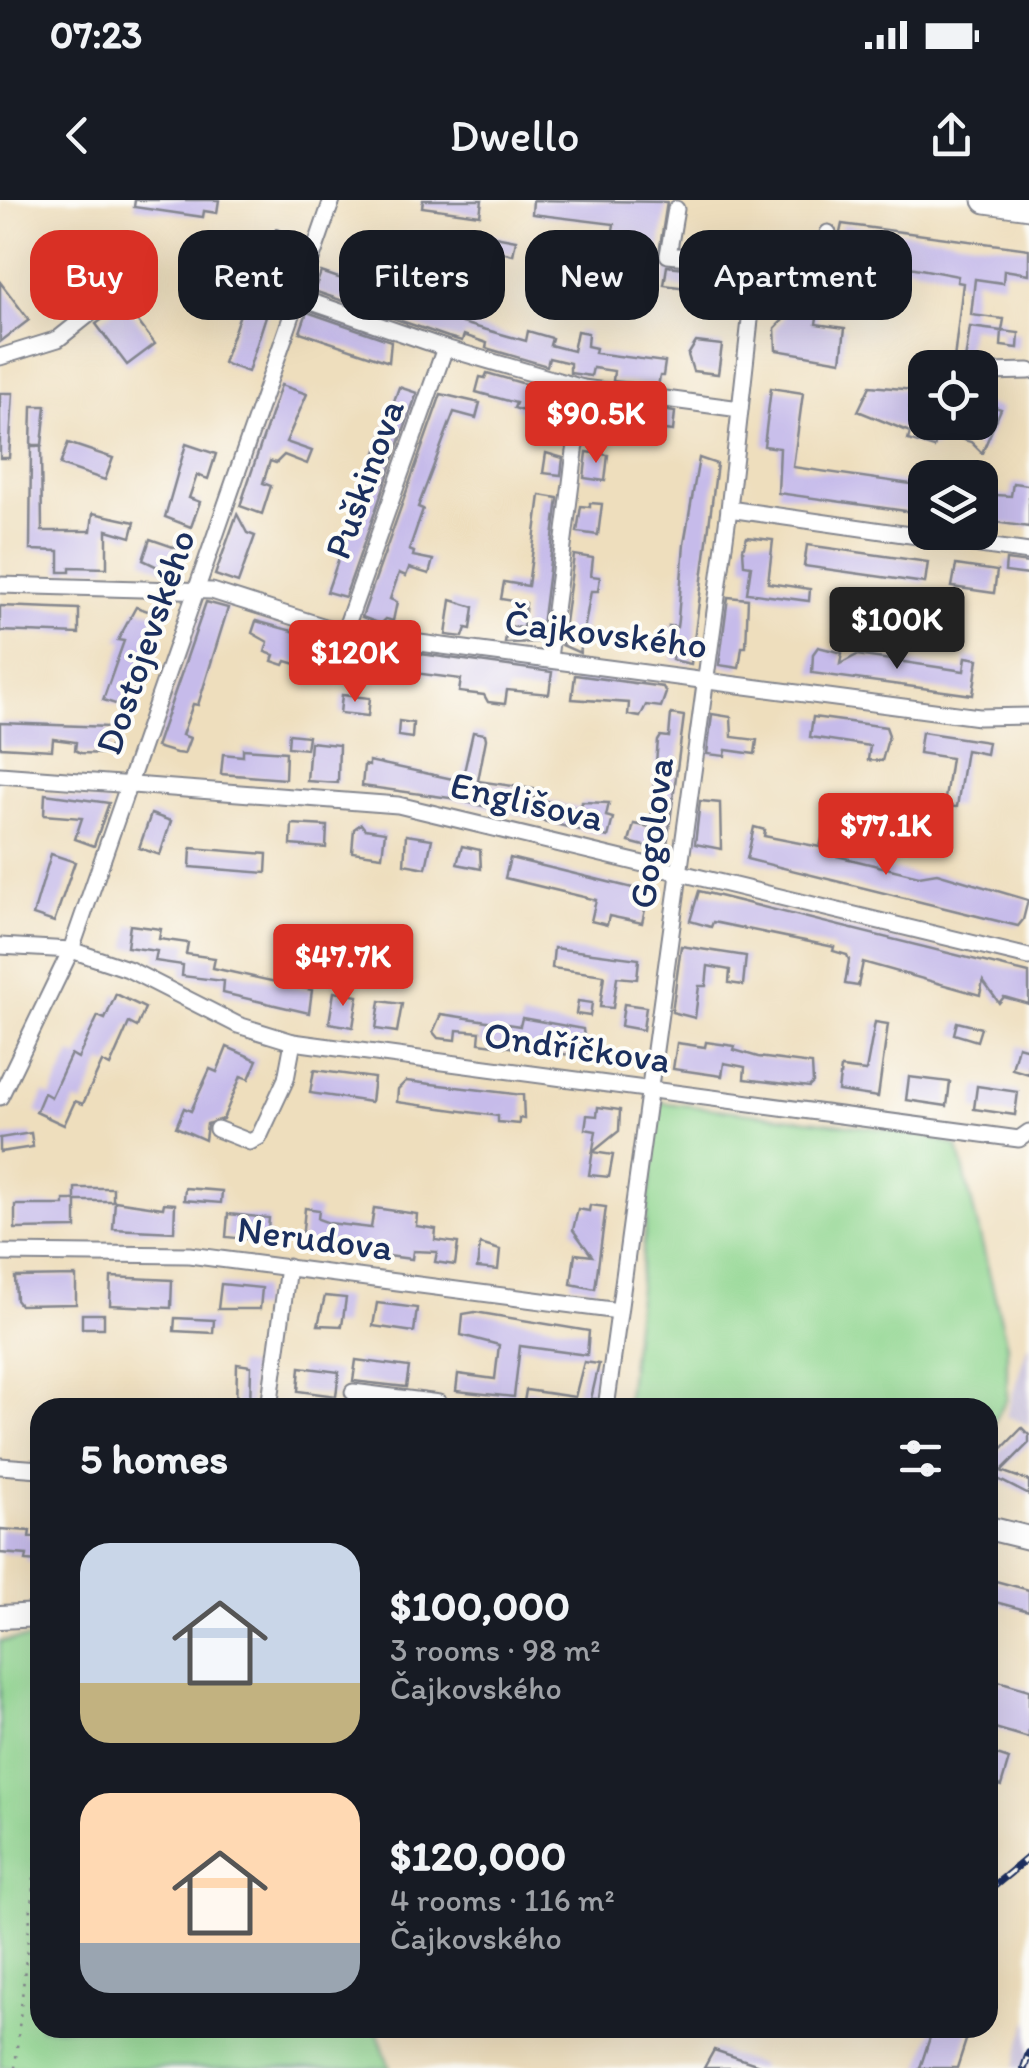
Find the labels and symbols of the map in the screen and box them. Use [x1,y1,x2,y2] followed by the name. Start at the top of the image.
[515,381,677,466] pin: $90.5K
[314,393,414,565] street label: Puškinova
[85,523,205,761] street label: Dostojevského
[827,587,967,672] pin: $100K
[502,598,710,668] street label: Čajkovského
[285,620,425,705] pin: $120K
[619,755,683,911] street label: Gogolova
[446,761,608,841] street label: Englišova
[805,793,967,878] pin: $77.1K
[262,924,424,1009] pin: $47.7K
[481,1011,673,1083] street label: Ondříčkova
[234,1206,396,1270] street label: Nerudova

